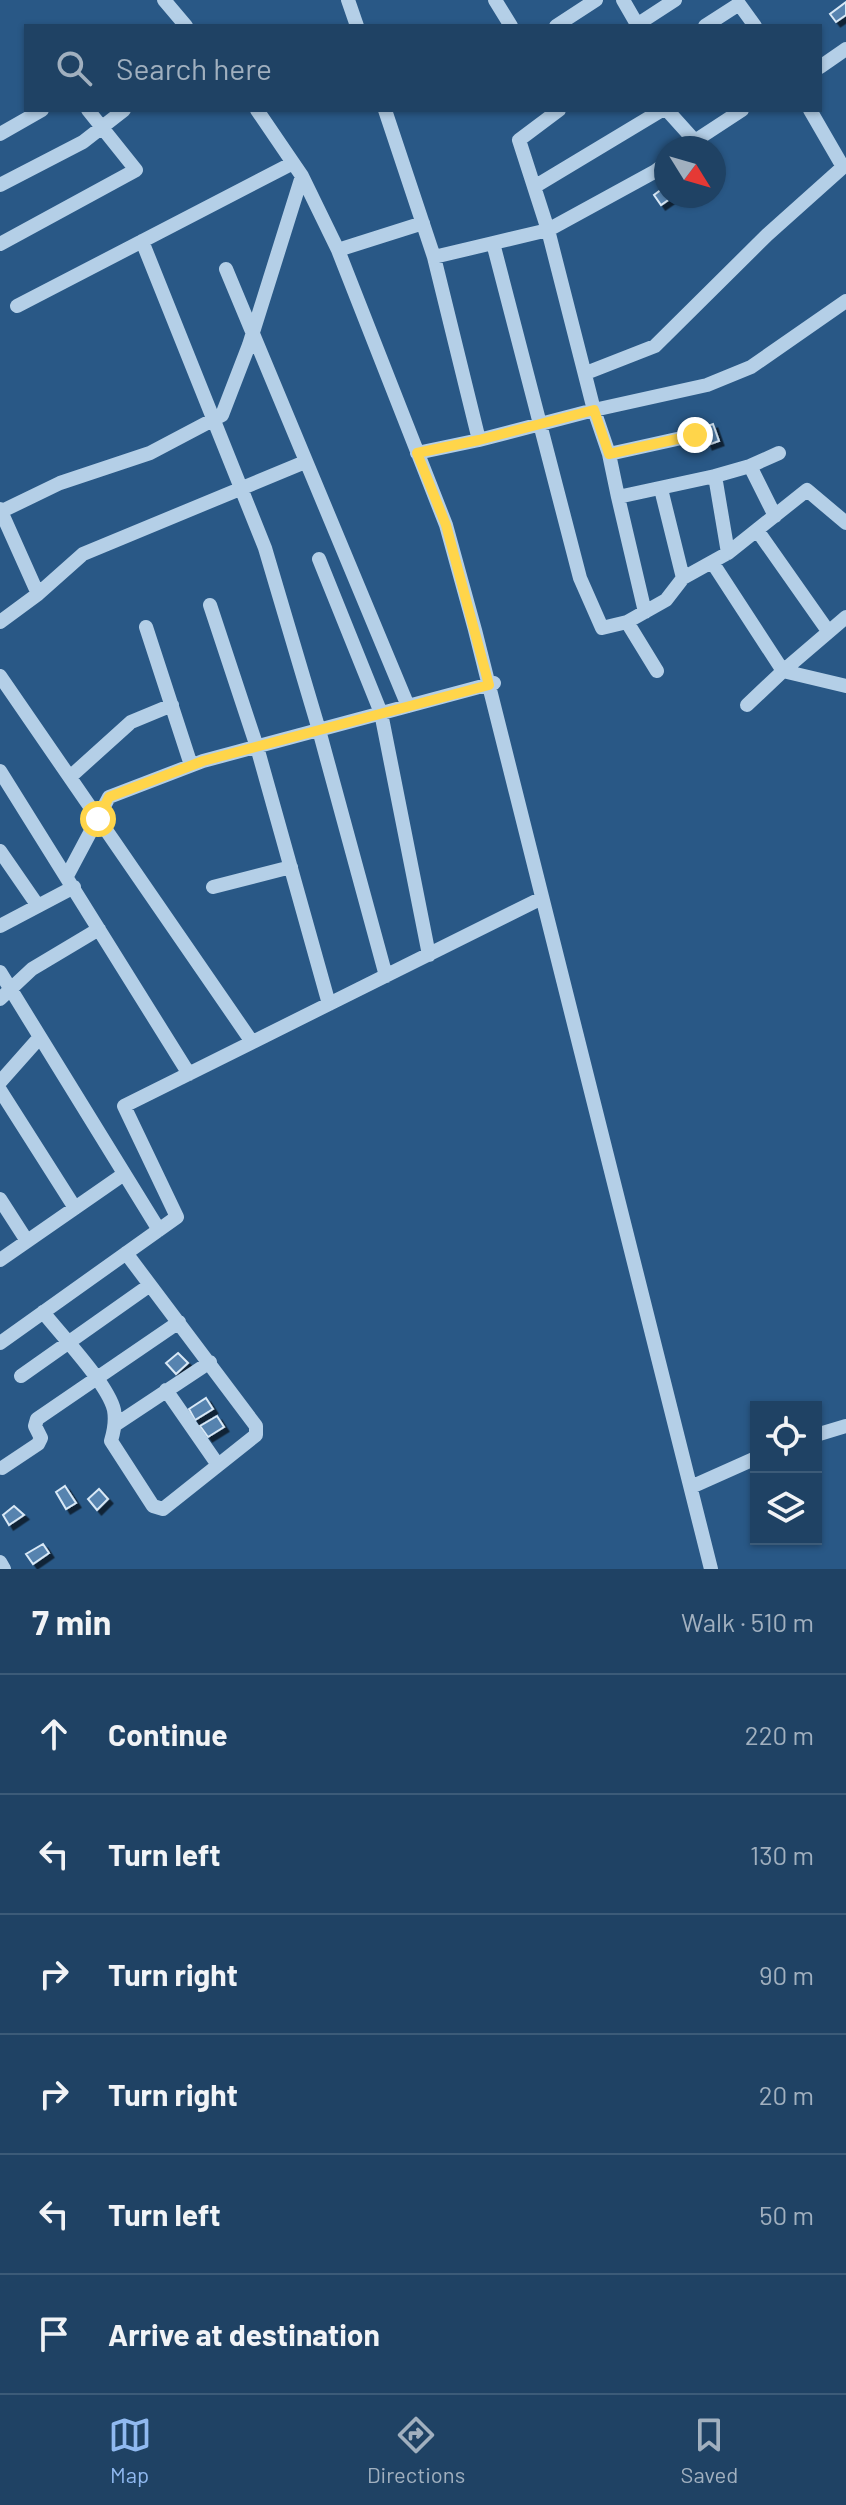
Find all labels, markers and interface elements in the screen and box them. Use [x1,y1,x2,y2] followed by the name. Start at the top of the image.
[24,24,822,112] search box
[52,46,96,90] icon: search
[116,50,272,86] text: Search here
[654,136,726,208] north arrow
[677,417,713,453] route end
[80,801,116,837] route start
[750,1401,822,1545] map controls
[750,1401,822,1473] button: locate
[750,1473,822,1545] button: layers
[32,1601,111,1642] text: 7 min
[681,1606,814,1637] text: Walk · 510 m
[32,1712,76,1756] icon: ahead
[108,1716,228,1752] text: Continue
[745,1719,814,1750] text: 220 m
[32,1832,76,1876] icon: left
[108,1836,221,1872] text: Turn left
[750,1839,814,1870] text: 130 m
[32,1952,76,1996] icon: right
[108,1956,238,1992] text: Turn right
[759,1959,814,1990] text: 90 m
[32,2072,76,2116] icon: right
[108,2076,238,2112] text: Turn right
[759,2079,814,2110] text: 20 m
[32,2192,76,2236] icon: left
[108,2196,221,2232] text: Turn left
[759,2199,814,2230] text: 50 m
[32,2312,76,2356] icon: arrive
[108,2316,380,2352] text: Arrive at destination
[108,2413,152,2487] tab: Map
[367,2413,465,2487] tab: Directions
[681,2413,738,2487] tab: Saved

